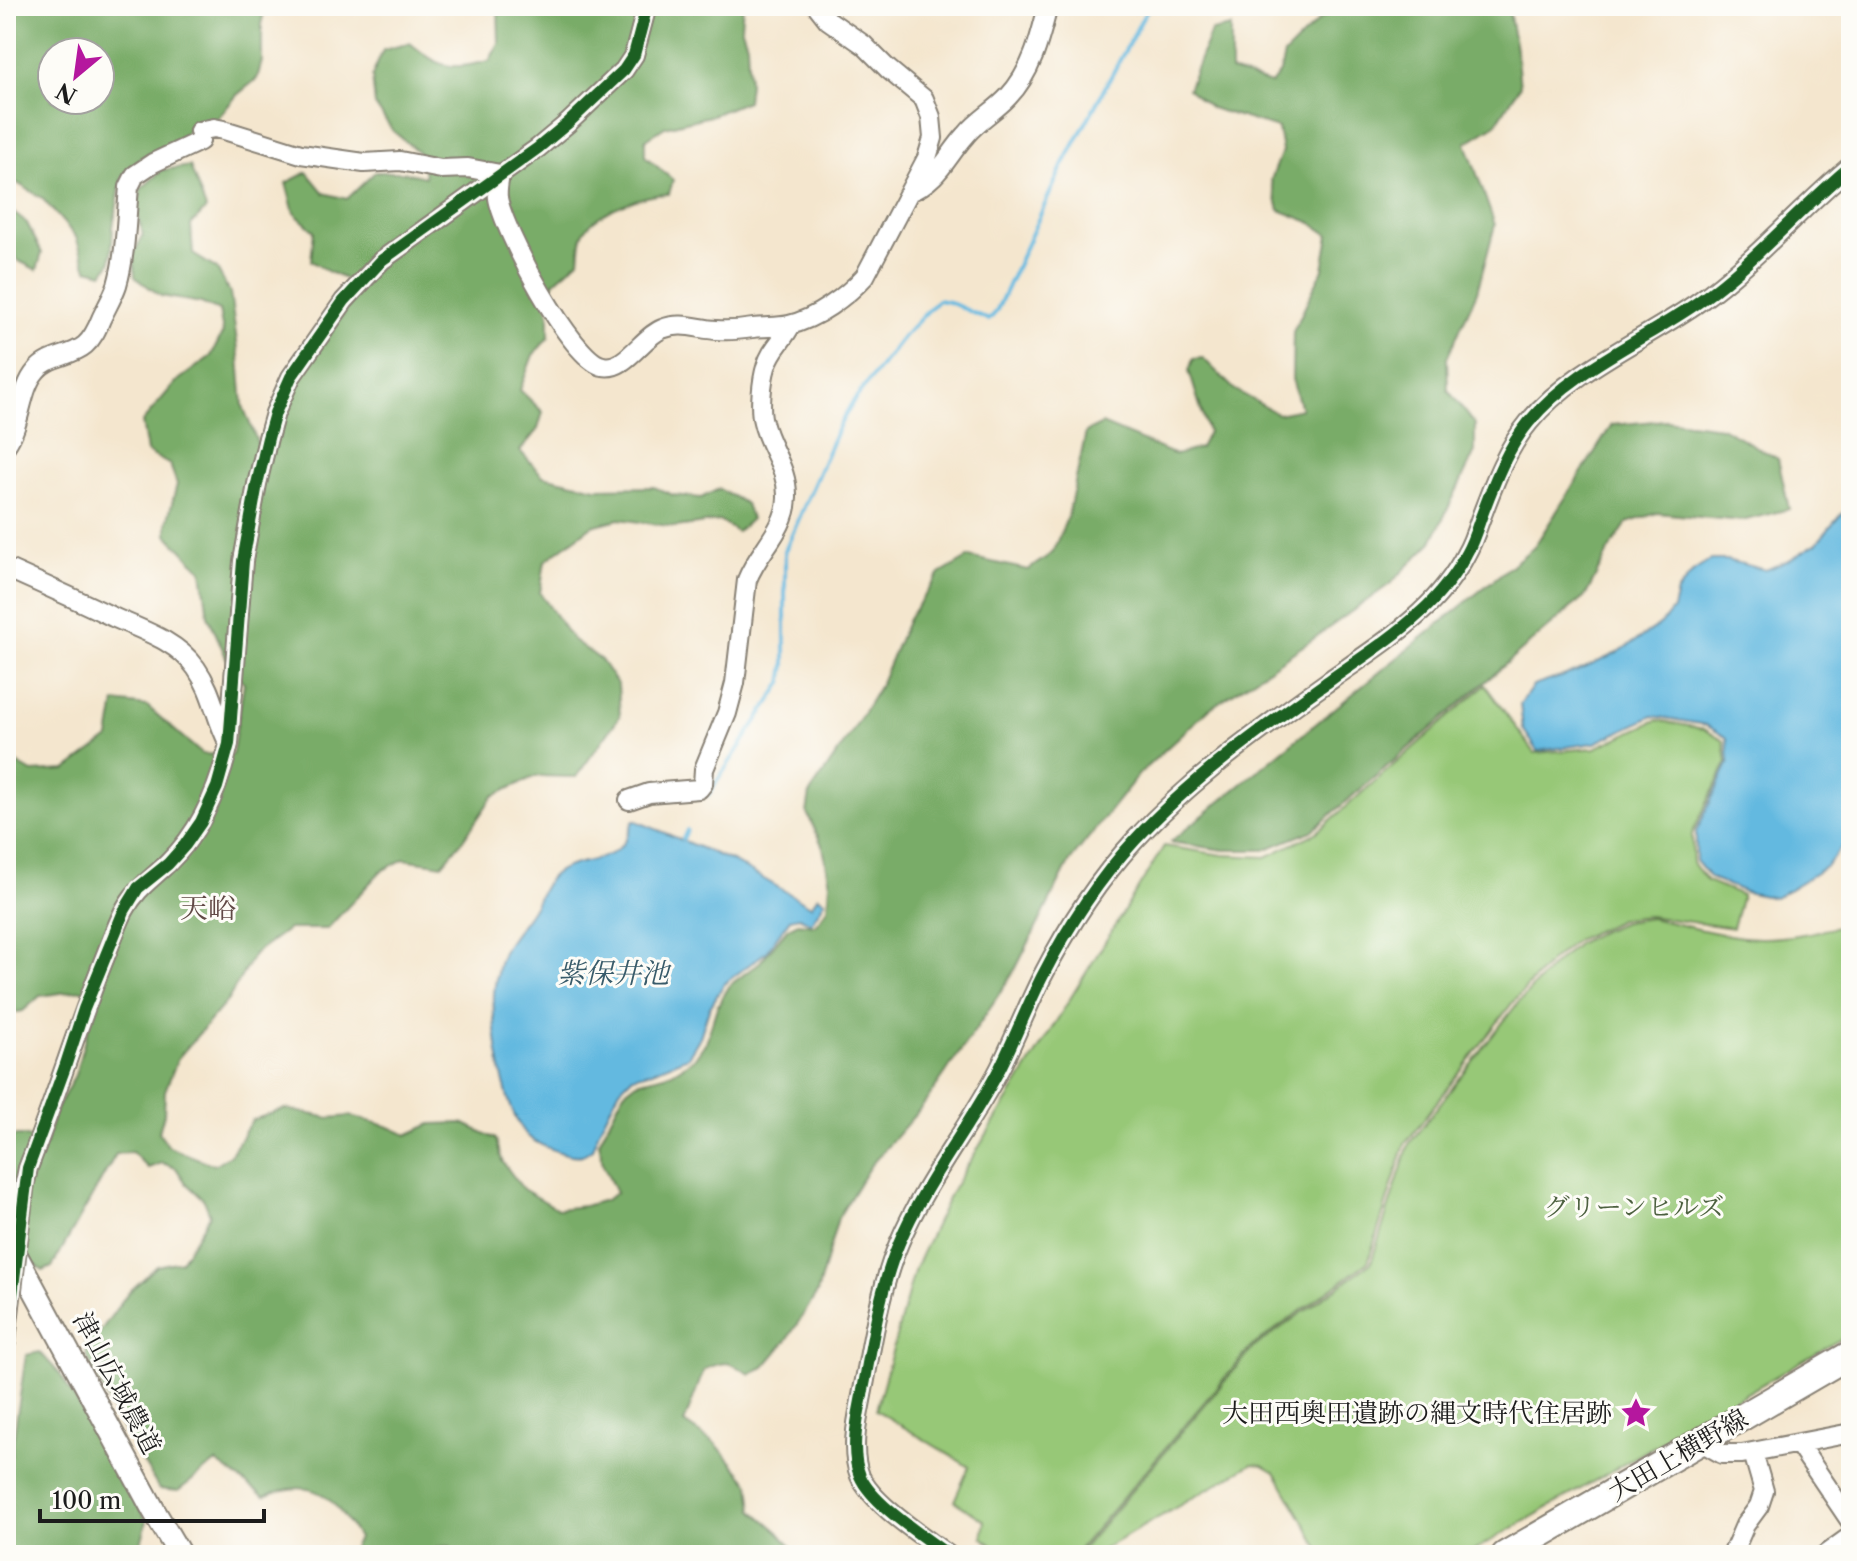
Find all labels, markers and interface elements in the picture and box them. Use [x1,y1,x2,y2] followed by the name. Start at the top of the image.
[36,36,116,116] north arrow
[52,77,81,109] text: N
[180,891,236,925] district label: 天峪
[557,956,672,990] water label: 紫保井池
[1544,1191,1724,1223] park label: グリーンヒルズ
[66,1307,168,1459] street label: 津山広域農道
[1619,1396,1653,1430] place icon: 大田西奥田遺跡の縄文時代住居跡
[1222,1397,1612,1429] place label: 大田西奥田遺跡の縄文時代住居跡
[1602,1402,1754,1508] street label: 大田上横野線
[40,1473,264,1523] scale bar
[52,1486,121,1515] text: 100 m

